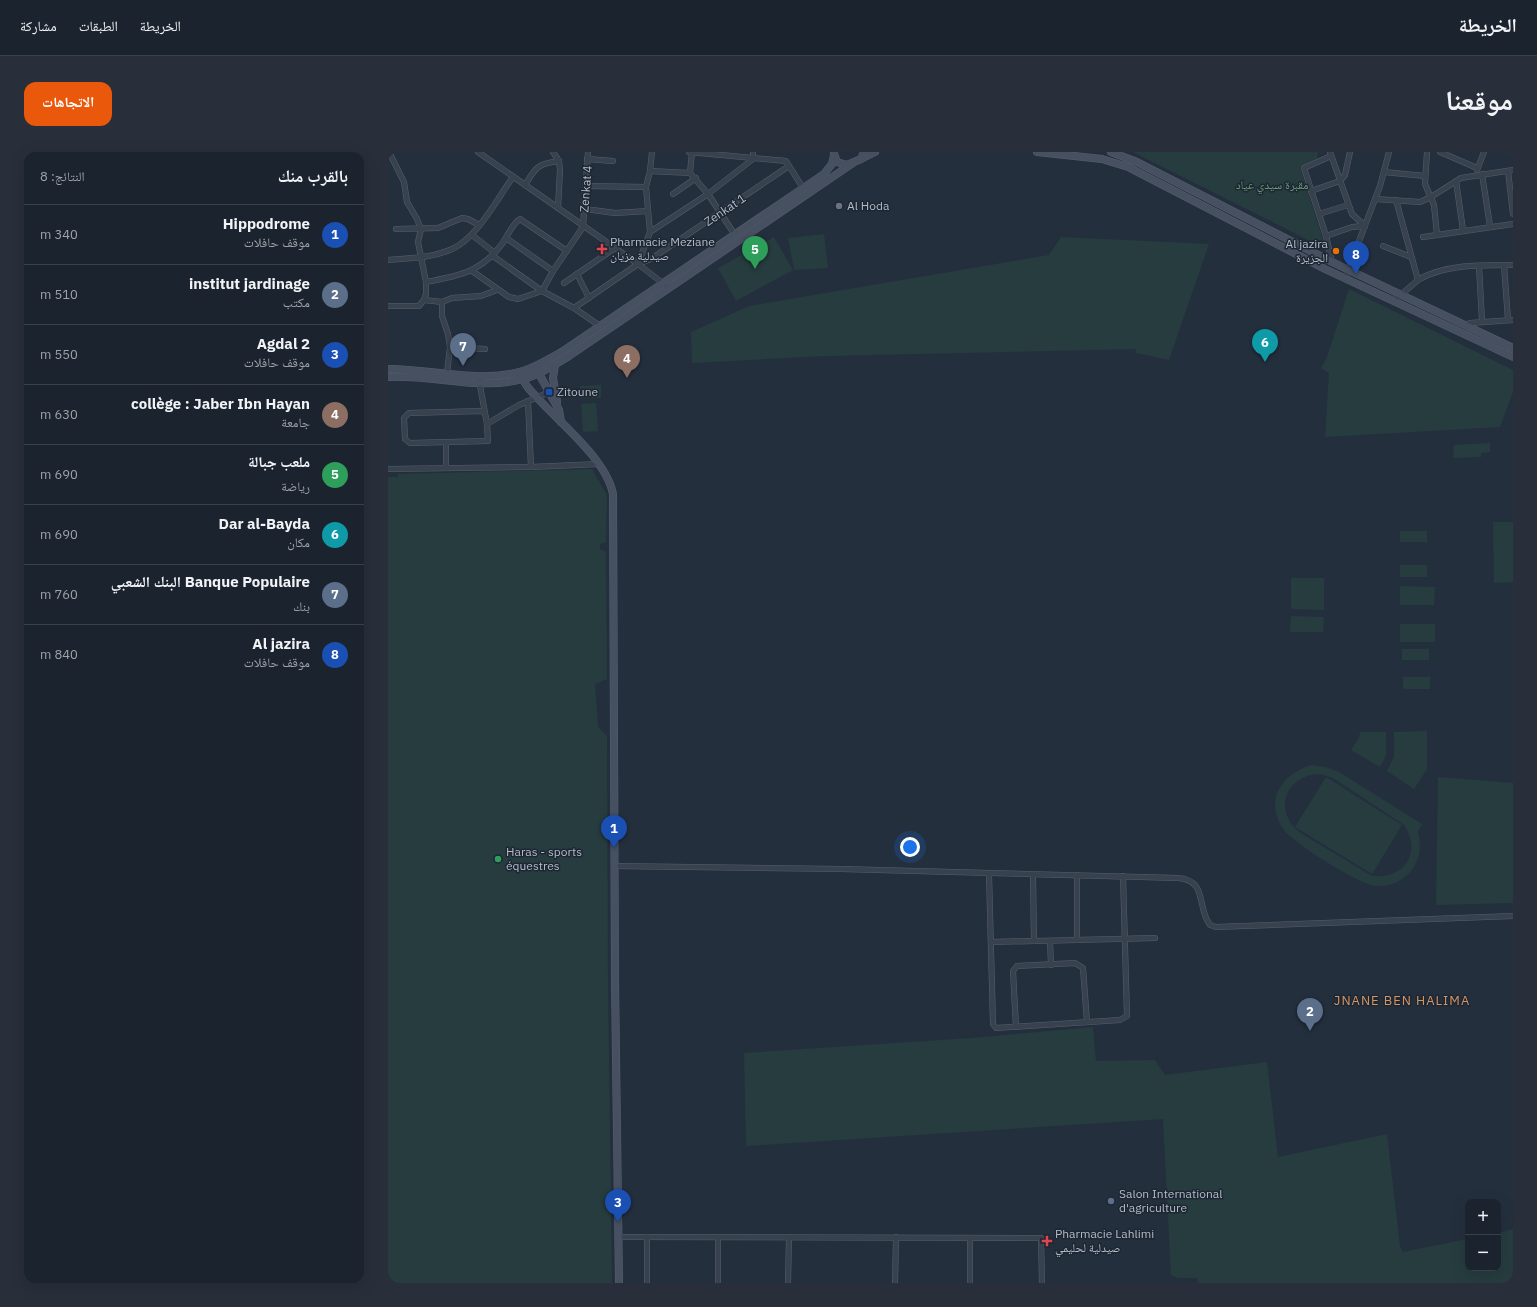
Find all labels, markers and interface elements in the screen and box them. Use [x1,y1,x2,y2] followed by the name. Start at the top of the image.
[1459,13,1517,37] text: الخريطة
[20,17,57,35] text: مشاركة
[79,17,118,35] text: الطبقات
[140,17,181,35] text: الخريطة
[1445,81,1513,118] text: موقعنا
[24,82,112,126] button: الاتجاهات
[278,165,348,187] text: بالقرب منك
[576,165,595,213] street label: Zenkat 4
[40,168,85,185] text: النتائج: 8
[1236,177,1308,195] park label: مقبرة سيدي عياد
[701,190,748,229] street label: Zenkat 1
[847,198,890,213] place label: Al Hoda
[834,201,844,211] marker: Al Hoda
[223,214,310,233] text: Hippodrome
[40,226,78,243] text: 340 m
[331,226,339,243] text: 1
[244,234,310,251] text: موقف حافلات
[610,234,715,263] place label: Pharmacie Meziane صيدلية مزيان
[742,236,768,269] pin: 5
[1285,236,1329,265] place label: Al jazira الجزيرة
[1343,241,1369,274] pin: 8
[597,244,607,254] marker: Pharmacie Meziane صيدلية مزيان
[1331,246,1341,256] marker: Al jazira الجزيرة
[189,274,310,293] text: institut jardinage
[40,286,78,303] text: 510 m
[331,286,339,303] text: 2
[283,294,310,311] text: مكتب
[1252,329,1278,362] pin: 6
[450,333,476,366] pin: 7
[257,334,310,353] text: Agdal 2
[614,345,640,378] pin: 4
[40,346,78,363] text: 550 m
[331,346,339,363] text: 3
[244,354,310,371] text: موقف حافلات
[557,384,598,399] place label: Zitoune
[544,387,554,397] marker: Zitoune
[131,394,310,413] text: collège : Jaber Ibn Hayan
[40,406,78,423] text: 630 m
[331,406,339,423] text: 4
[281,414,310,431] text: جامعة
[248,452,310,471] text: ملعب جبالة
[40,466,78,483] text: 690 m
[331,466,339,483] text: 5
[281,478,310,495] text: رياضة
[218,514,310,533] text: Dar al-Bayda
[40,526,78,543] text: 690 m
[331,526,339,543] text: 6
[287,534,310,551] text: مكان
[111,572,310,591] text: Banque Populaire البنك الشعبي
[40,586,78,603] text: 760 m
[331,586,339,603] text: 7
[293,598,310,615] text: بنك
[252,634,310,653] text: Al jazira
[40,646,78,663] text: 840 m
[331,646,339,663] text: 8
[244,654,310,671] text: موقف حافلات
[601,815,627,848] pin: 1
[900,837,920,857] your location
[506,844,582,873] place label: Haras - sports équestres
[493,854,503,864] marker: Haras - sports équestres
[1334,992,1470,1009] district label: JNANE BEN HALIMA
[1297,998,1323,1031] pin: 2
[1119,1186,1222,1215] place label: Salon International d'agriculture
[605,1189,631,1222] pin: 3
[1106,1196,1116,1206] marker: Salon International d'agriculture
[1465,1199,1501,1271] map controls
[1465,1199,1501,1235] button: +
[1055,1226,1154,1258] place label: Pharmacie Lahlimi صيدلية لحليمي
[1465,1235,1501,1271] button: −
[1042,1236,1052,1246] marker: Pharmacie Lahlimi صيدلية لحليمي

